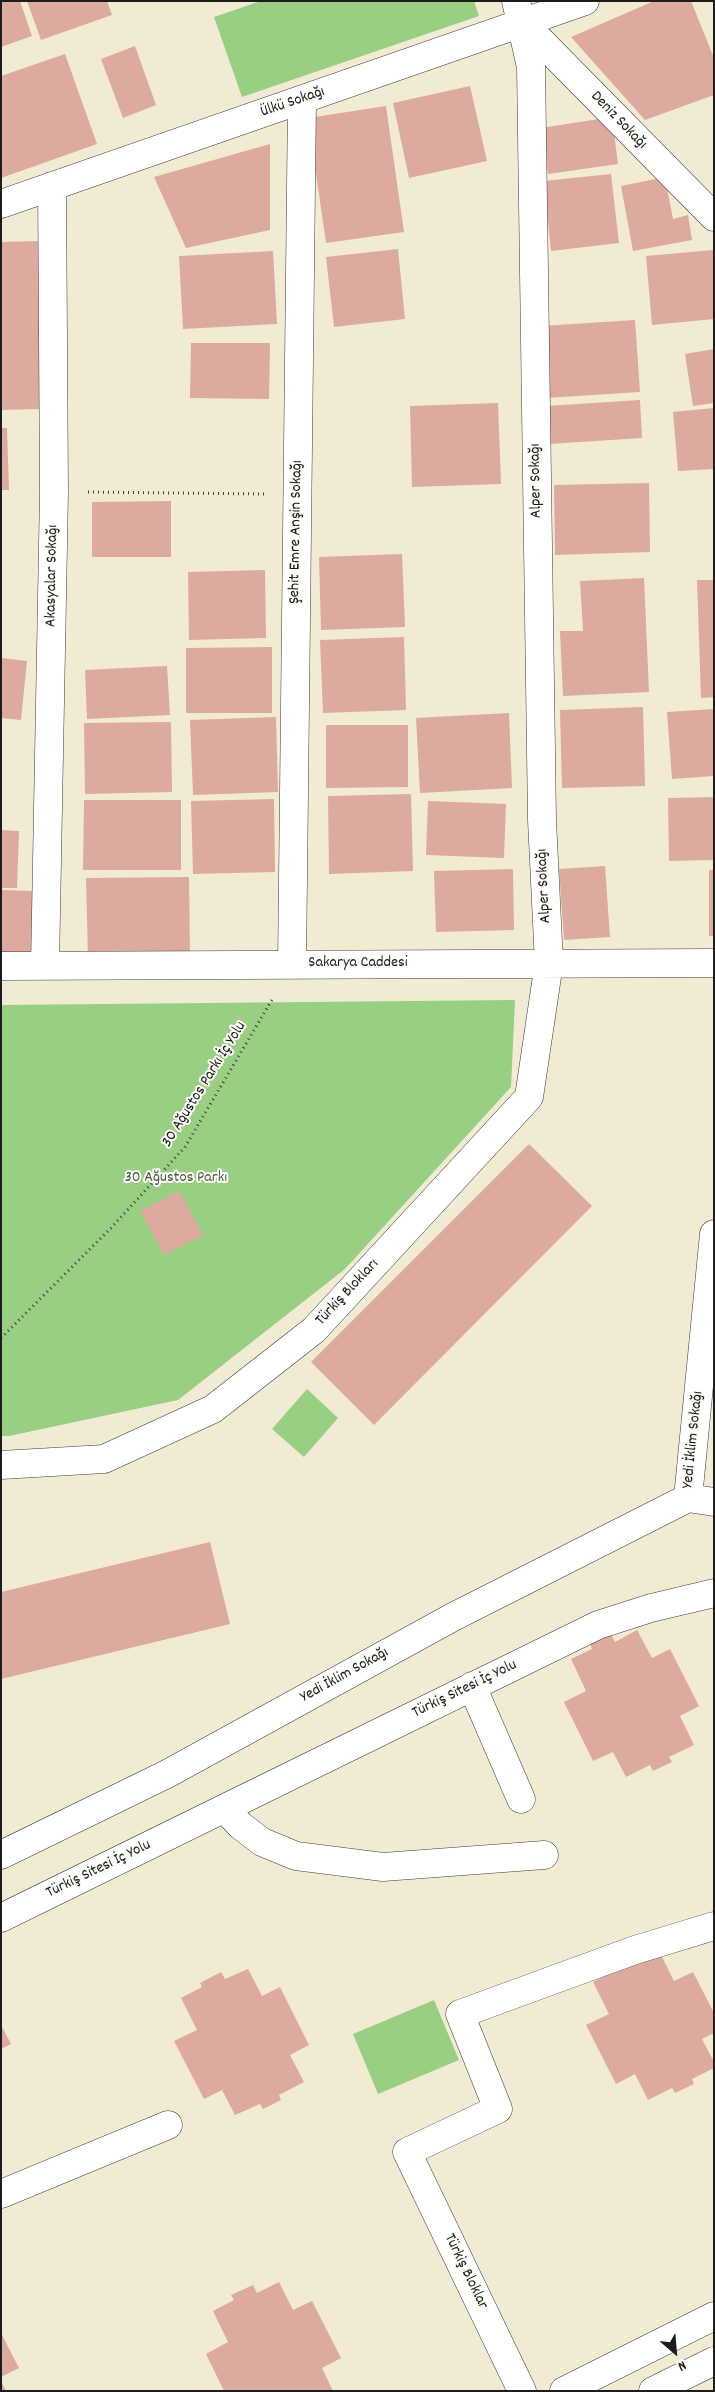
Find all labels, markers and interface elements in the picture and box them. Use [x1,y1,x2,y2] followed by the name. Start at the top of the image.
[259,83,327,123] street label: Ülkü Sokağı
[586,88,650,154] street label: Deniz Sokağı
[527,443,547,519] street label: Alper Sokağı
[286,460,308,604] street label: Şehit Emre Anşin Sokağı
[43,525,63,627] street label: Akasyalar Sokağı
[533,848,557,924] street label: Alper Sokağı
[308,954,408,974] street label: Sakarya Caddesi
[159,1019,251,1151] street label: 30 Ağustos Parkı İç Yolu
[125,1169,227,1189] park label: 30 Ağustos Parkı
[312,1256,384,1330] street label: Türkiş Blokları
[679,1390,709,1490] street label: Yedi İklim Sokağı
[298,1644,392,1708] street label: Yedi İklim Sokağı
[410,1656,520,1724] street label: Türkiş Sitesi İç Yolu
[44,1836,154,1904] street label: Türkiş Sitesi İç Yolu
[438,2231,492,2313] street label: Türkiş Bloklar
[650,2327,700,2377] north arrow
[674,2355,689,2376] text: N

